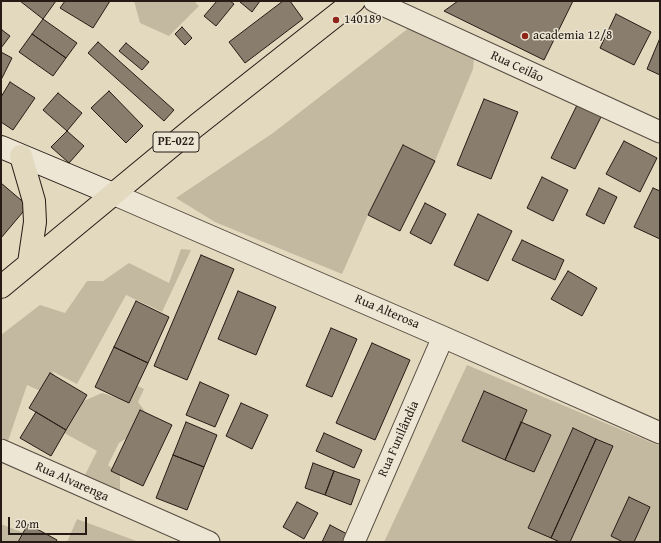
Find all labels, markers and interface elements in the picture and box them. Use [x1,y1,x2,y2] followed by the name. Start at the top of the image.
[344,12,382,28] place label: 140189
[331,15,341,25] marker: 140189
[533,28,612,44] place label: academia 12/8
[520,31,530,41] marker: academia 12/8
[488,48,546,86] street label: Rua Ceilão
[153,132,199,152] road number: PE-022
[352,291,422,333] street label: Rua Alterosa
[375,399,423,479] street label: Rua Funilândia
[33,459,111,505] street label: Rua Alvarenga
[10,509,89,535] scale bar
[15,515,39,532] text: 20 m

